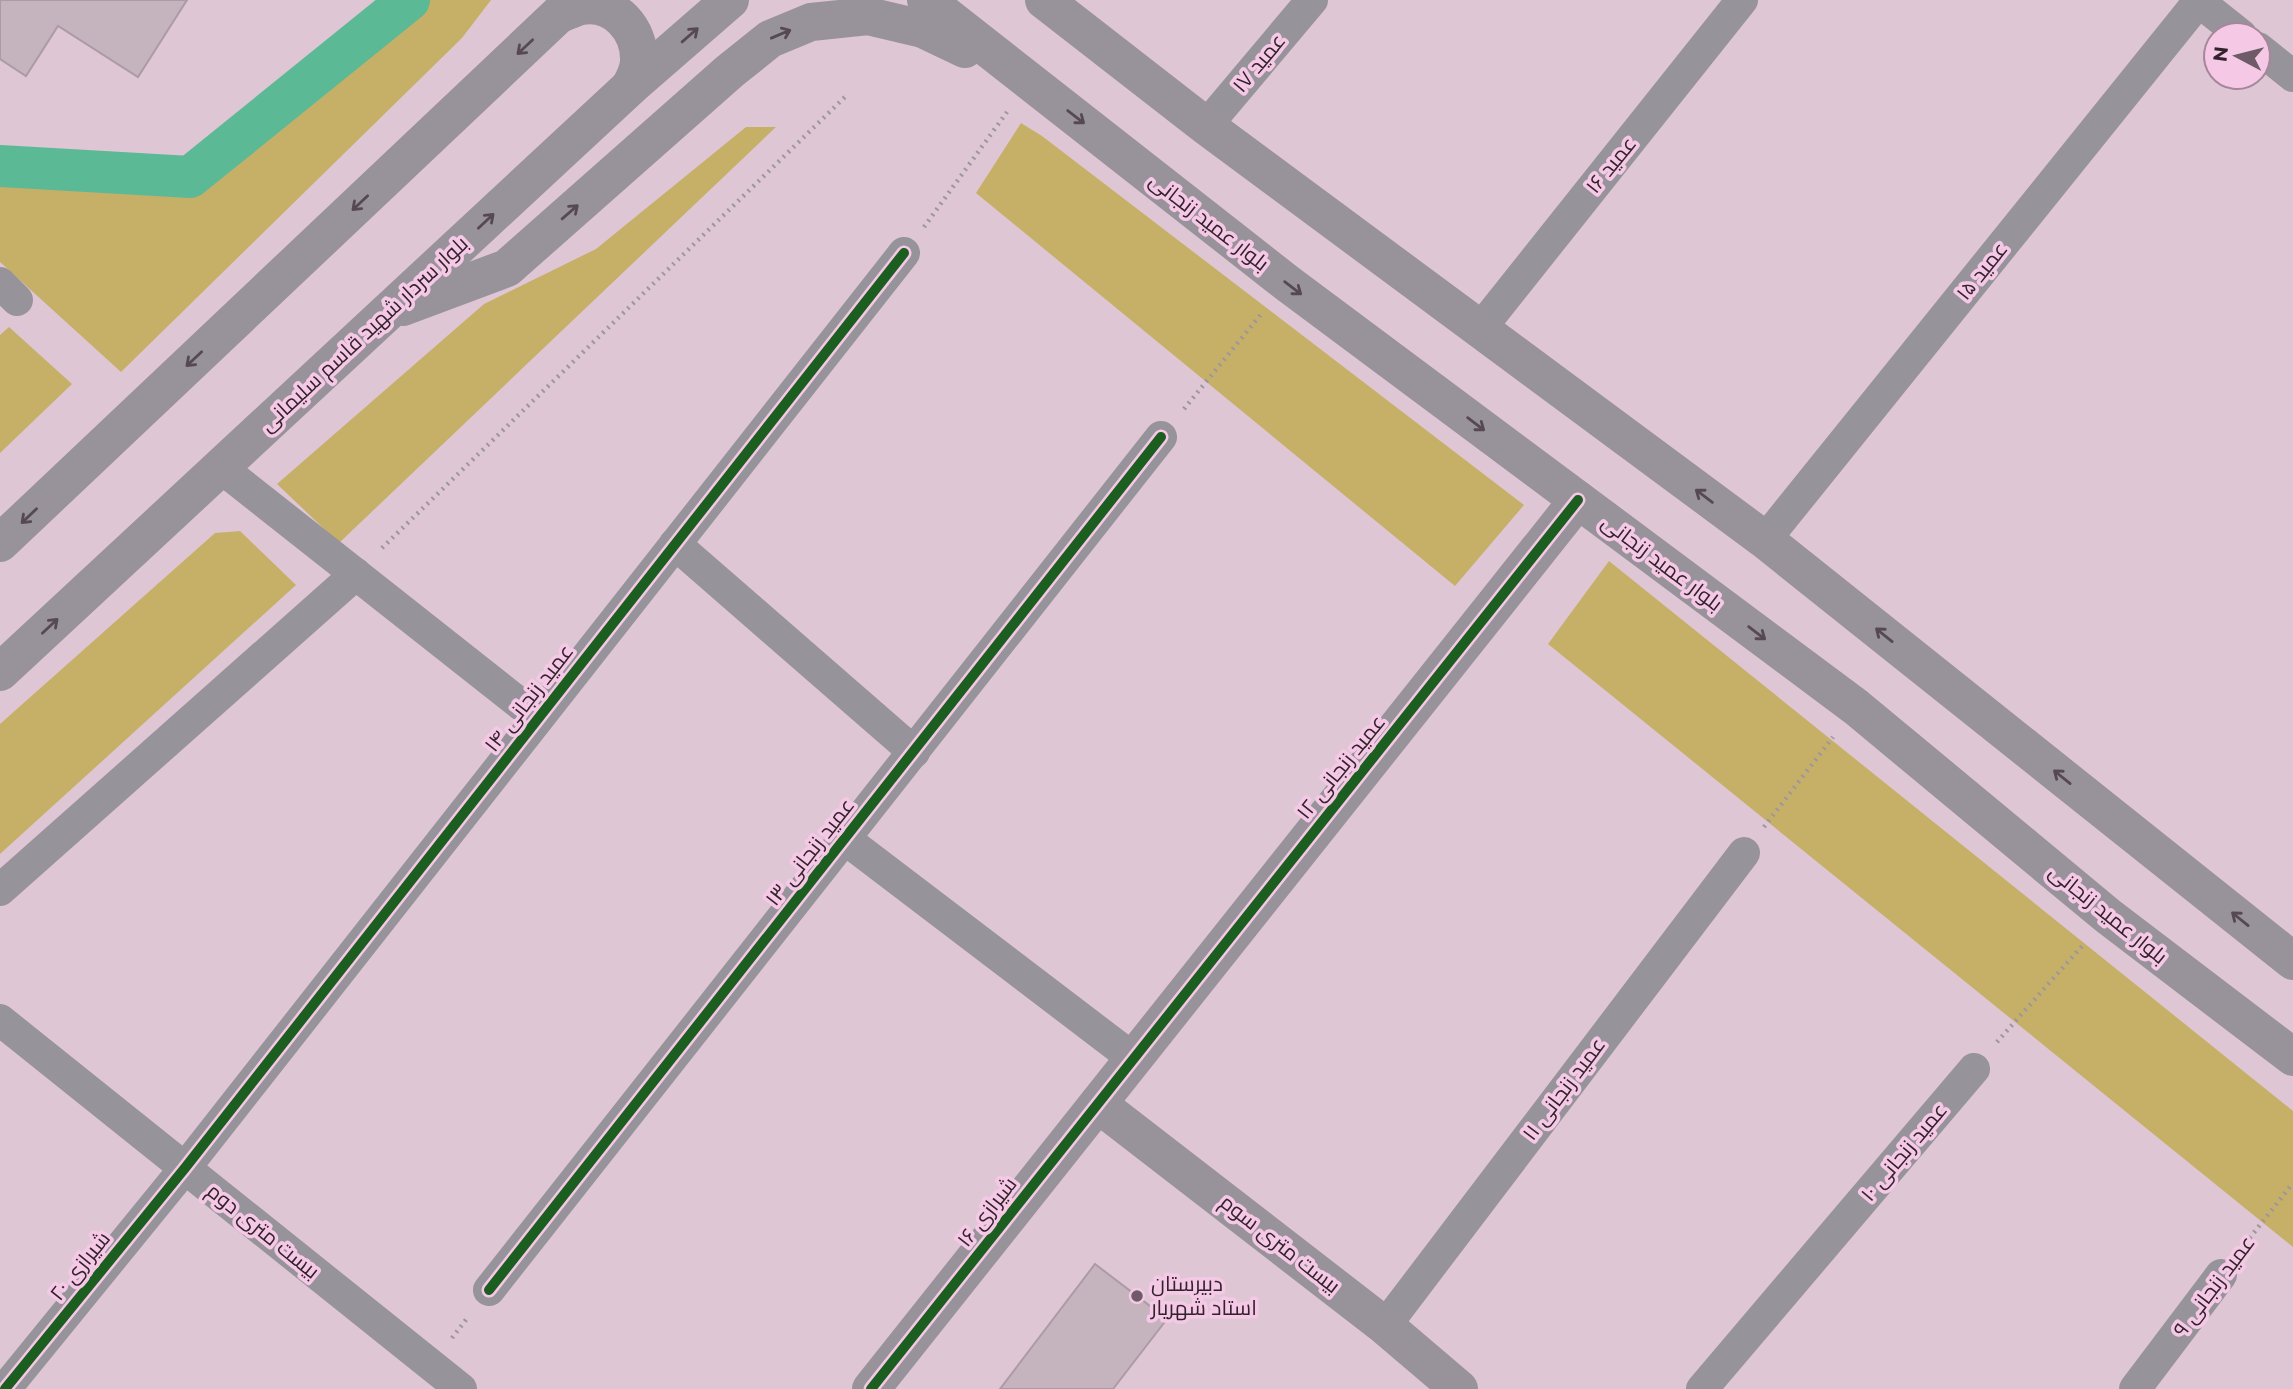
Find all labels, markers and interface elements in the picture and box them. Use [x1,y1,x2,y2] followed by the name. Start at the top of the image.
[2202,21,2272,91] north arrow
[681,27,699,43] one-way arrow
[770,27,792,40] one-way arrow
[1227,28,1290,97] street label: عمید ۱۷
[517,39,534,56] one-way arrow
[2208,45,2233,63] text: N
[1067,109,1085,125] one-way arrow
[1580,131,1641,198] street label: عمید ۱۶
[1144,167,1274,277] street label: بلوار عمید زنجانی
[352,195,369,212] one-way arrow
[561,204,579,220] one-way arrow
[477,212,494,229] one-way arrow
[254,231,474,438] street label: بلوار سردار شهید قاسم سلیمانی
[1951,237,2013,305] street label: عمید ۱۵
[1284,281,1302,296] one-way arrow
[186,351,203,368] one-way arrow
[1466,417,1485,431] one-way arrow
[1695,488,1714,503] one-way arrow
[21,507,38,524] one-way arrow
[1596,509,1728,617] street label: بلوار عمید زنجانی
[41,617,58,634] one-way arrow
[1747,626,1765,641] one-way arrow
[1875,628,1893,643] one-way arrow
[479,639,579,757] street label: عمید زنجانی ۱۴
[1291,710,1391,824] street label: عمید زنجانی ۱۲
[2053,769,2071,785] one-way arrow
[760,793,860,911] street label: عمید زنجانی ۱۳
[2044,858,2172,970] street label: بلوار عمید زنجانی
[2231,911,2249,926] one-way arrow
[1517,1032,1611,1146] street label: عمید زنجانی ۱۱
[1855,1097,1953,1207] street label: عمید زنجانی ۱۰
[952,1172,1022,1252] street label: شیرازی ۱۶
[201,1178,325,1285] street label: بیست متری دوم
[1214,1189,1345,1300] street label: بیست متری سوم
[44,1226,116,1306] street label: شیرازی ۲۰
[2167,1230,2261,1342] street label: عمید زنجانی ۹
[1150,1271,1257,1321] place label: دبیرستان استاد شهریار
[1129,1288,1145,1304] marker: دبیرستان استاد شهریار

